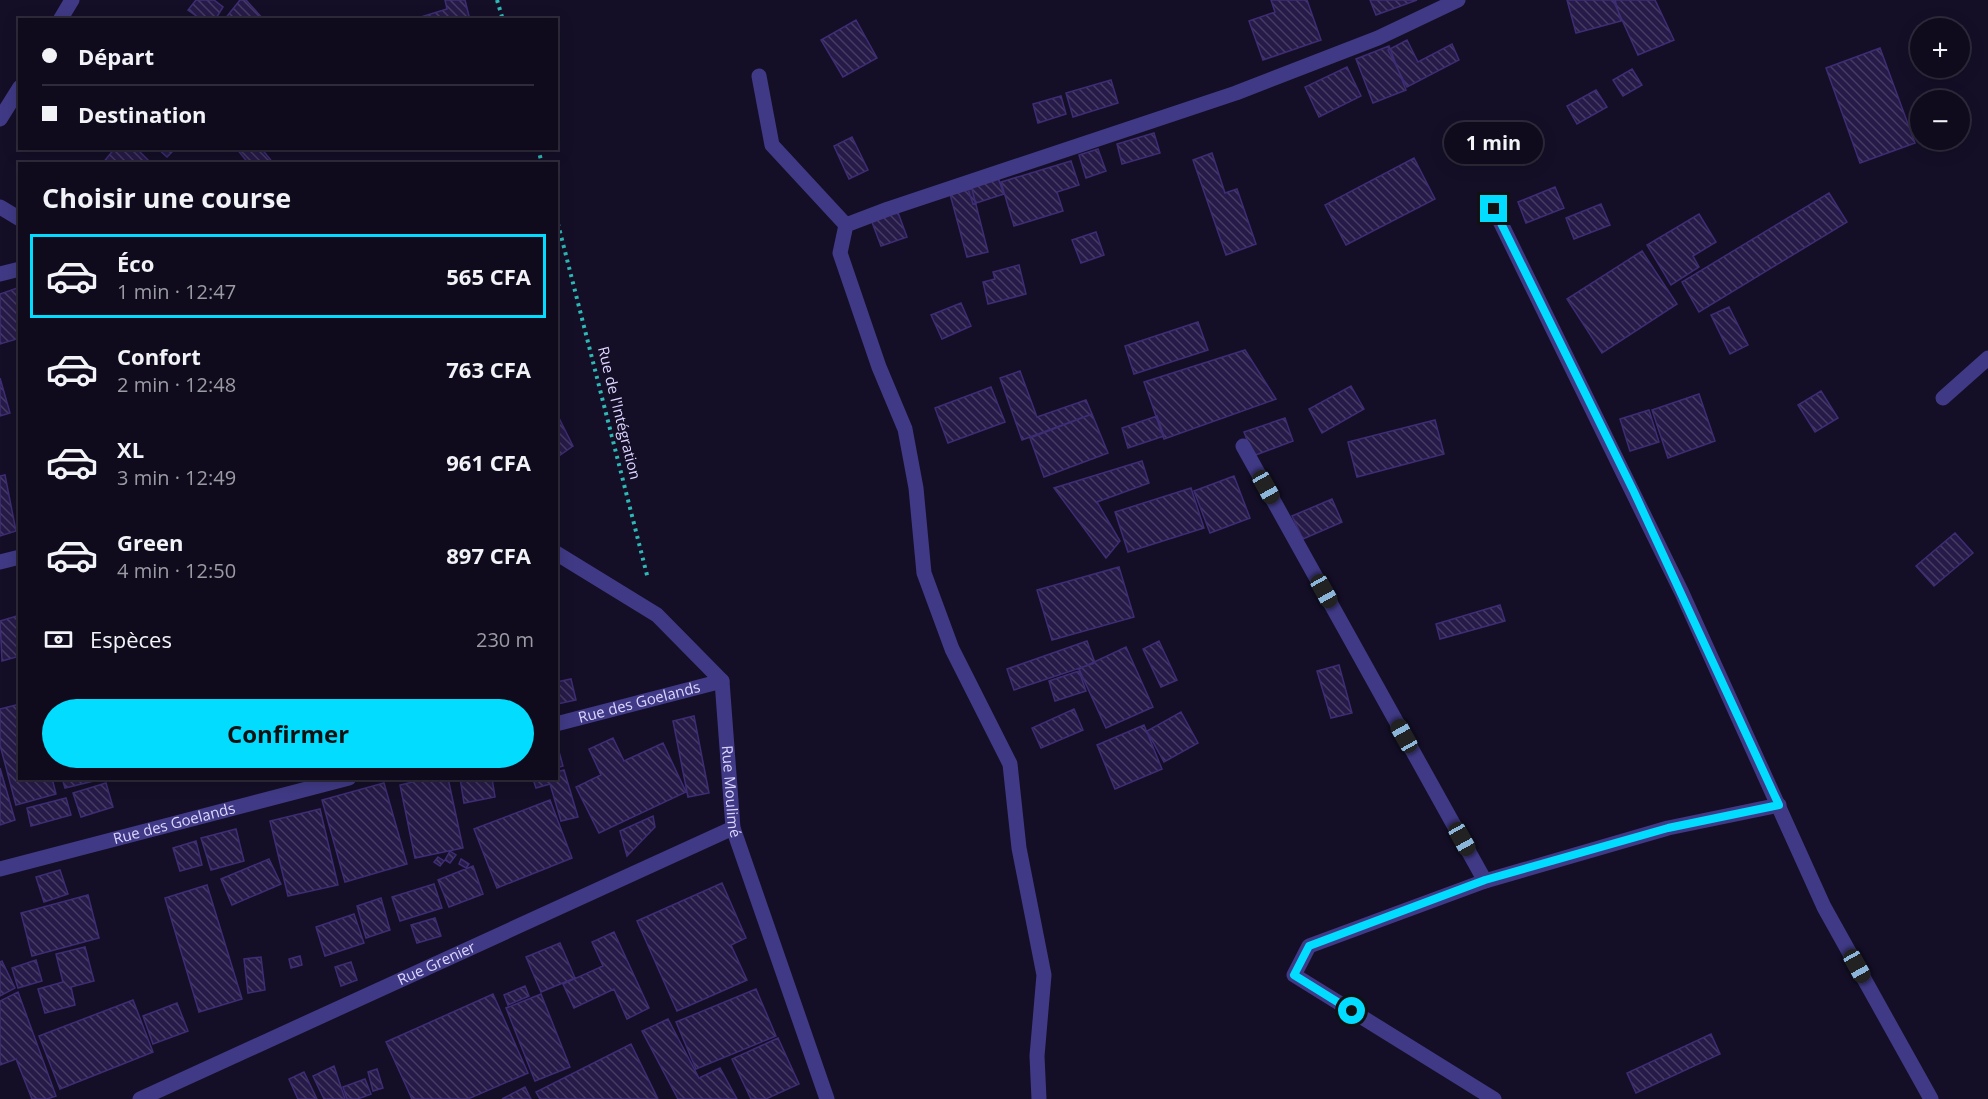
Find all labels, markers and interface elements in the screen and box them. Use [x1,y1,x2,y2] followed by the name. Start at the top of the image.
[1910,18,1970,150] map controls
[1910,18,1970,78] button: +
[78,41,154,71] text: Départ
[1910,90,1970,150] button: −
[78,99,207,129] text: Destination
[1444,122,1544,164] callout: 1 min
[1466,129,1521,156] text: 1 min
[42,179,291,216] text: Choisir une course
[1480,195,1507,222] route end
[117,248,154,278] text: Éco
[45,249,99,303] icon: car
[446,261,531,291] text: 565 CFA
[117,278,236,305] text: 1 min · 12:47
[117,341,201,371] text: Confort
[45,342,99,396] icon: car
[594,344,646,481] street label: Rue de l'Intégration
[446,354,531,384] text: 763 CFA
[117,371,236,398] text: 2 min · 12:48
[117,434,144,464] text: XL
[45,435,99,489] icon: car
[446,447,531,477] text: 961 CFA
[117,464,236,491] text: 3 min · 12:49
[1249,467,1283,507] car
[117,527,183,557] text: Green
[45,528,99,582] icon: car
[446,540,531,570] text: 897 CFA
[117,557,236,584] text: 4 min · 12:50
[1307,571,1341,611] car
[42,623,75,656] icon: cash
[90,624,172,654] text: Espèces
[476,626,534,653] text: 230 m
[576,676,702,727] street label: Rue des Goelands
[42,699,534,768] button: Confirmer
[1387,716,1421,756] car
[718,745,747,840] street label: Rue Moulimé
[111,797,237,848] street label: Rue des Goelands
[1445,819,1479,859] car
[394,936,478,989] street label: Rue Grenier
[1840,946,1874,986] car
[1338,997,1365,1024] route start

